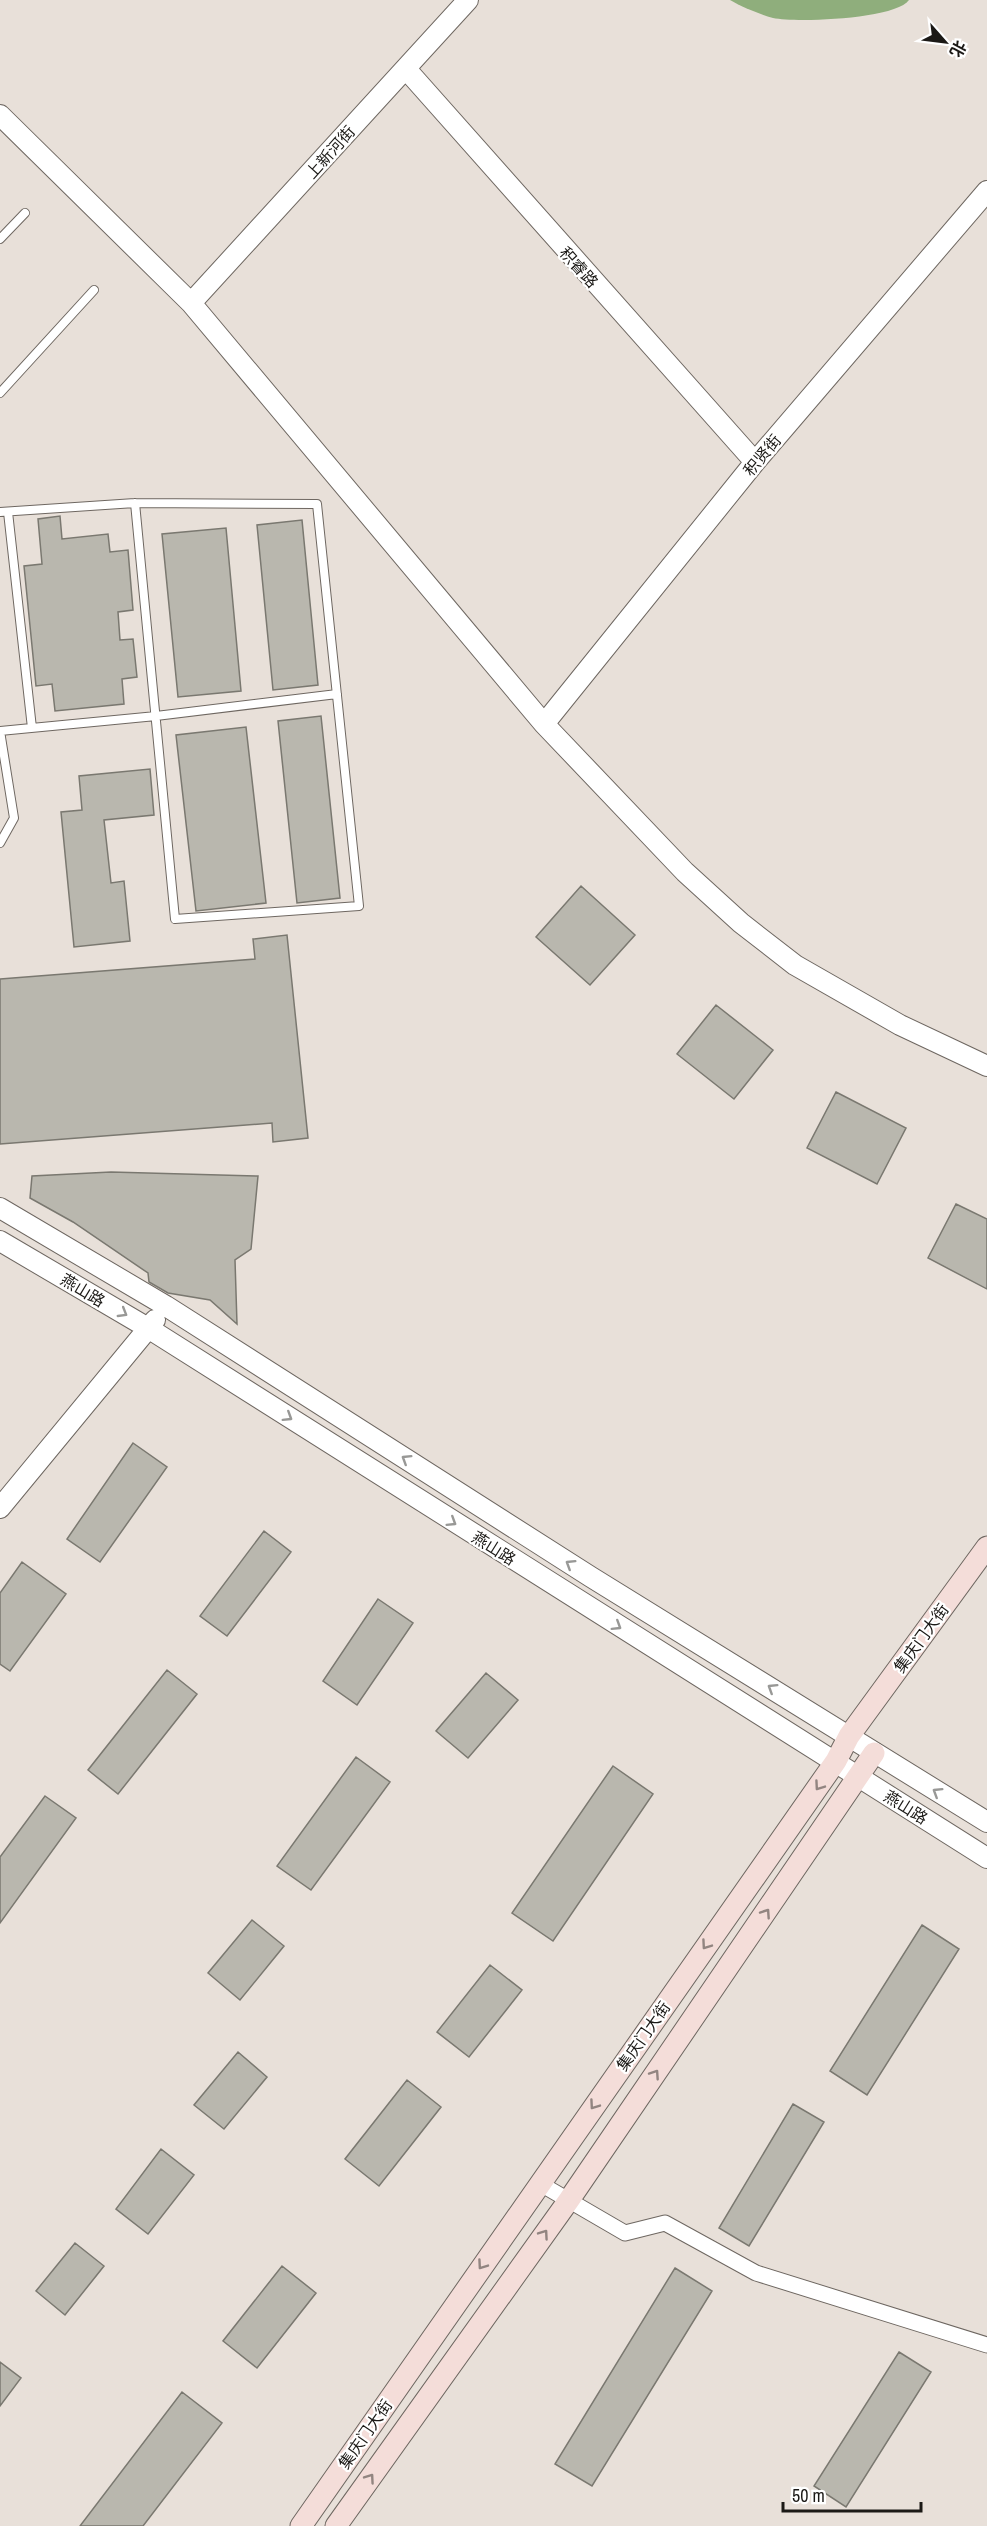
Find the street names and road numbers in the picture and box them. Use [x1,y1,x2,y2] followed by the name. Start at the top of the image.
[300,121,360,183] street label: 上新河街
[555,242,603,292] street label: 积睿路
[738,430,786,480] street label: 积贤街
[57,1268,109,1312] street label: 燕山路
[468,1526,520,1570] street label: 燕山路
[889,1599,953,1677] street label: 集庆门大街
[880,1785,932,1829] street label: 燕山路
[611,1997,675,2075] street label: 集庆门大街
[333,2395,397,2473] street label: 集庆门大街

